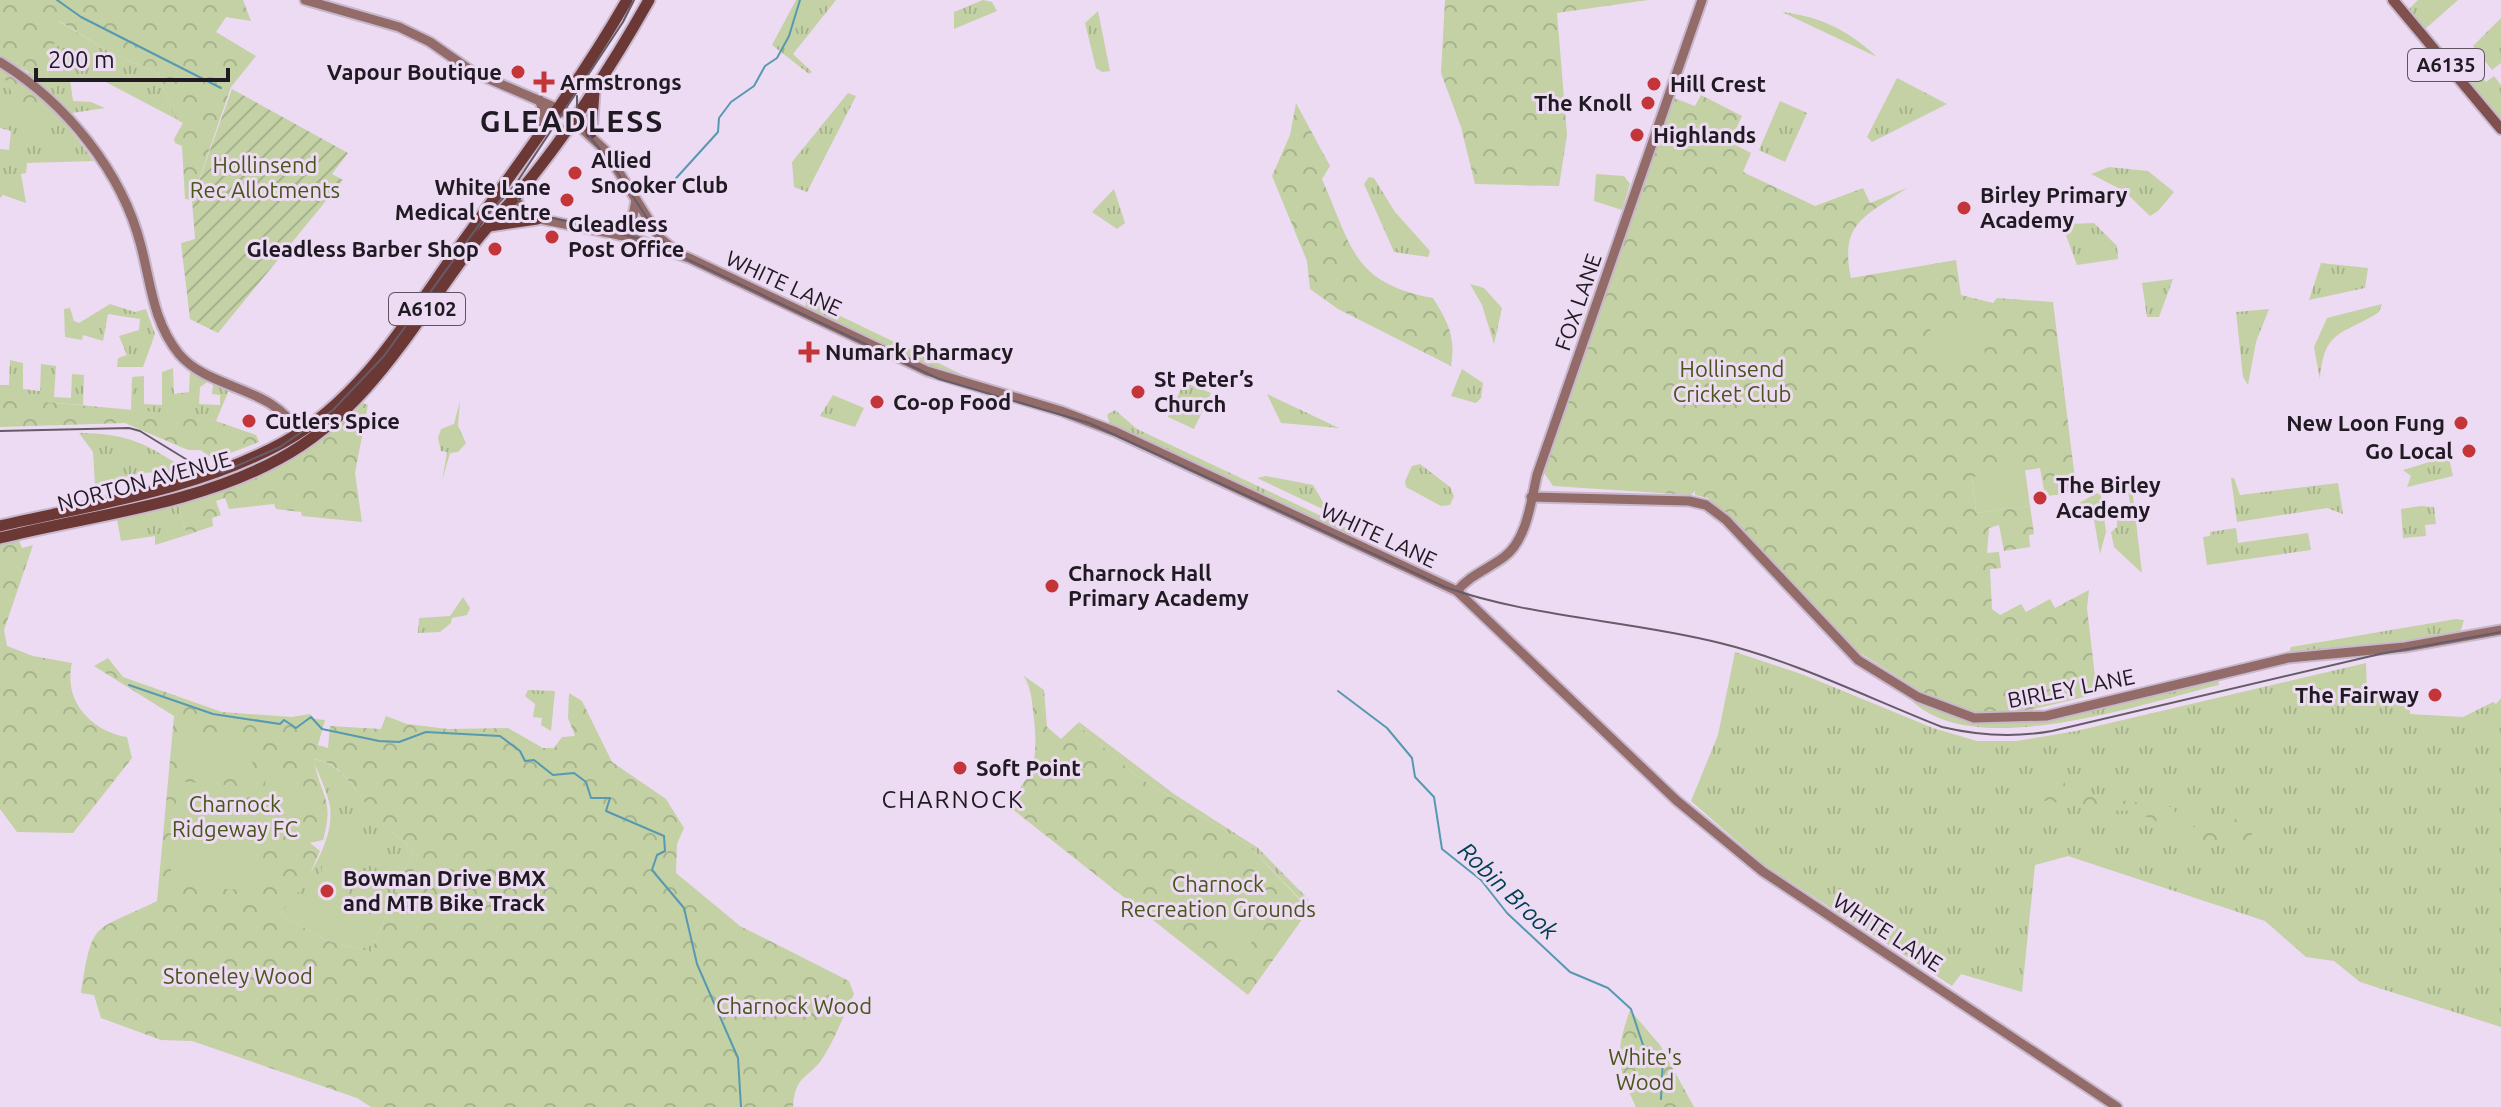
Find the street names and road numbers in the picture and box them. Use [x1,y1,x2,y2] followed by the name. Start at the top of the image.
[2408,49,2484,81] road number: A6135
[722,245,846,320] street label: WHITE LANE
[1549,250,1606,354] street label: FOX LANE
[389,293,465,325] road number: A6102
[54,445,233,516] street label: NORTON AVENUE
[1317,497,1441,572] street label: WHITE LANE
[2005,663,2137,712] street label: BIRLEY LANE
[1829,887,1948,976] street label: WHITE LANE

